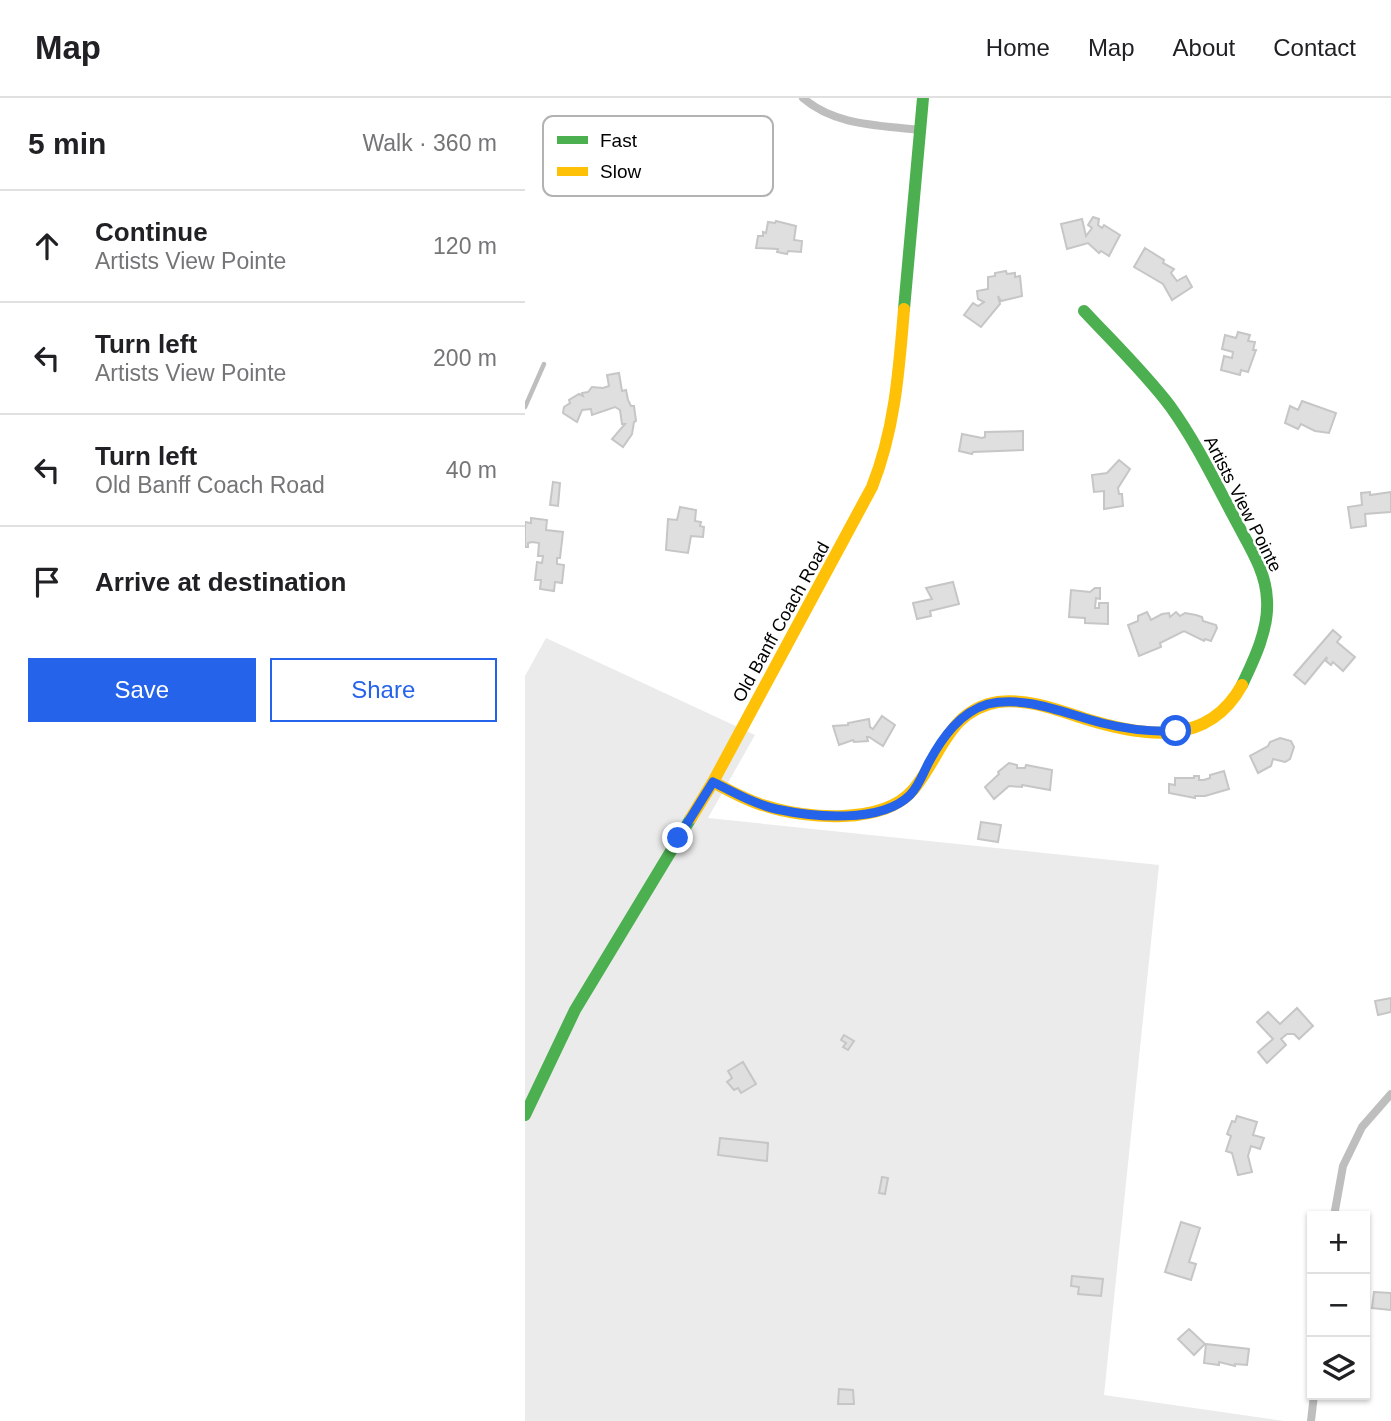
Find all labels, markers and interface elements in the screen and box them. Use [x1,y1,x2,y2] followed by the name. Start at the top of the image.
[35,29,101,66] text: Map
[986,34,1050,61] text: Home
[1088,34,1135,61] text: Map
[1173,34,1235,61] text: About
[1273,34,1356,61] text: Contact
[543,116,773,196] legend
[28,127,106,160] text: 5 min
[362,130,497,156] text: Walk · 360 m
[600,130,638,151] text: Fast
[600,161,641,182] text: Slow
[95,217,208,247] text: Continue
[28,227,66,265] icon: ahead
[433,233,497,259] text: 120 m
[95,248,286,274] text: Artists View Pointe
[95,329,197,359] text: Turn left
[28,339,66,377] icon: left
[433,345,497,371] text: 200 m
[95,360,286,386] text: Artists View Pointe
[1200,433,1286,575] street label: Artists View Pointe
[95,441,197,471] text: Turn left
[28,451,66,489] icon: left
[446,457,497,483] text: 40 m
[95,472,325,498] text: Old Banff Coach Road
[729,539,833,705] street label: Old Banff Coach Road
[28,563,66,601] icon: arrive
[95,567,346,597] text: Arrive at destination
[28,658,256,722] button: Save
[270,658,497,722] button: Share
[1160,715,1191,746] route start
[662,822,693,853] route end
[1307,1211,1370,1400] map controls
[1307,1211,1370,1274] button: +
[1307,1274,1370,1337] button: −
[1307,1337,1370,1400] button: layers

